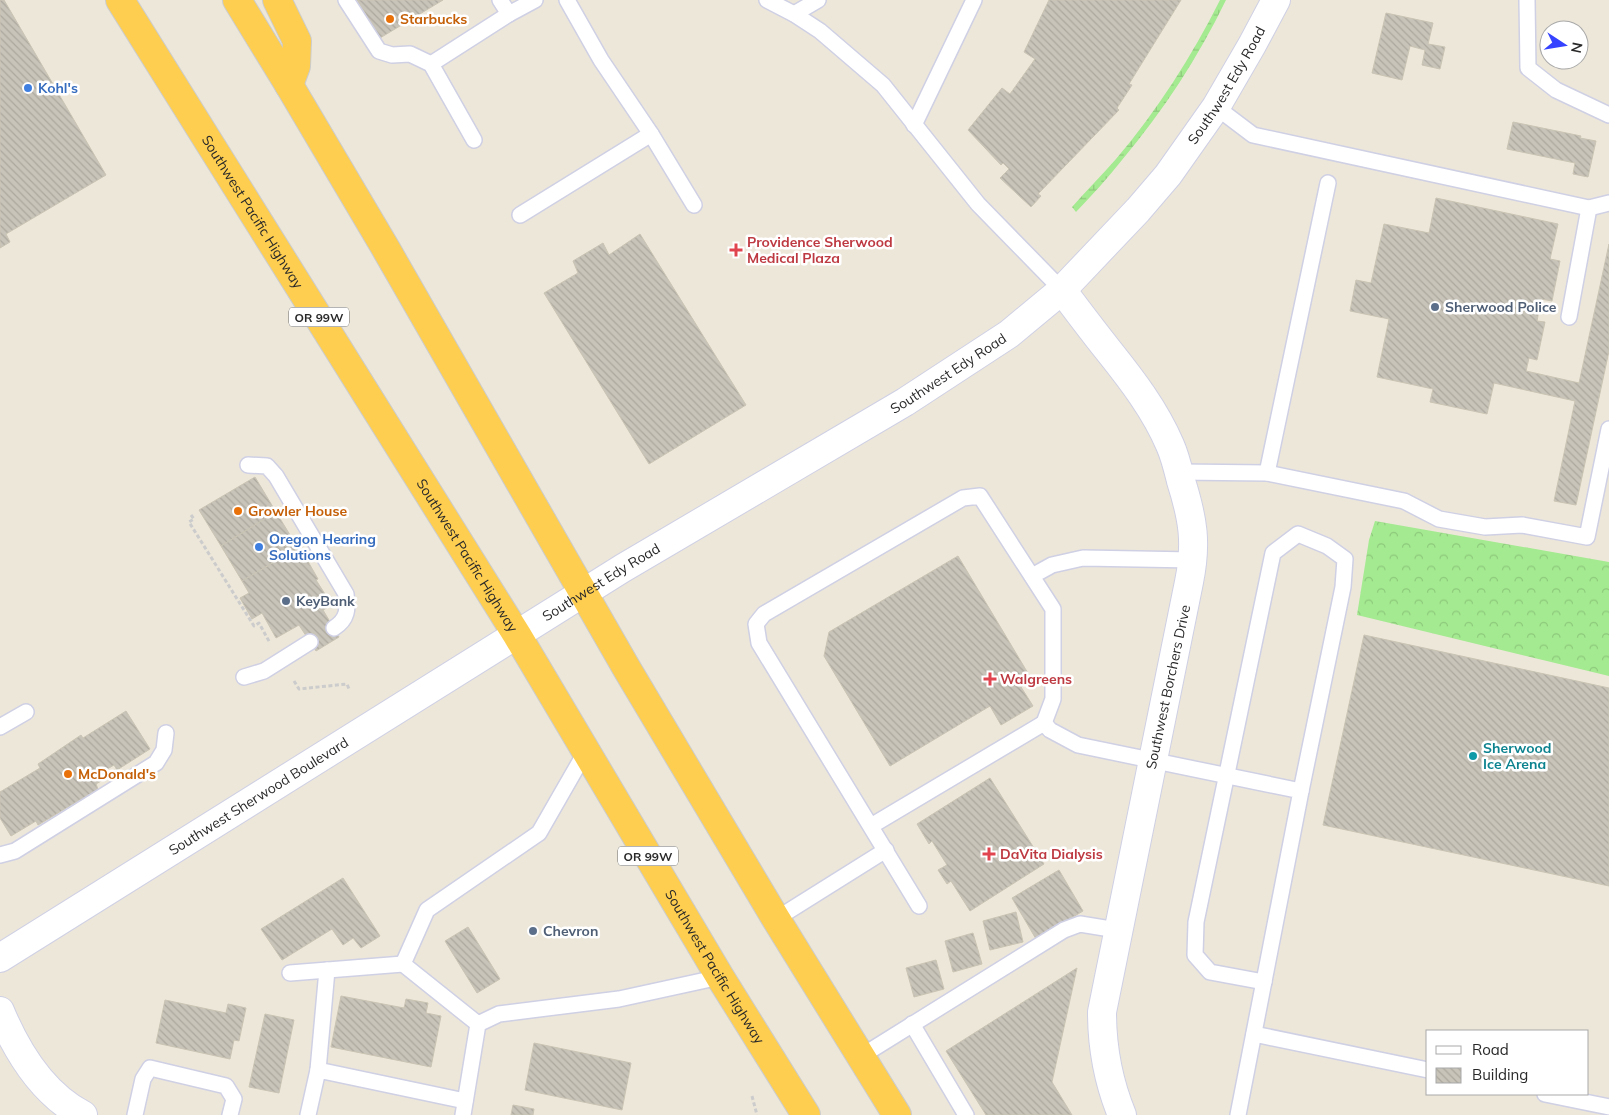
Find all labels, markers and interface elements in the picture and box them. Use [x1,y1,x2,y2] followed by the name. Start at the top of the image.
[400,10,467,28] place label: Starbucks
[384,13,396,25] marker: Starbucks
[1539,20,1589,70] north arrow
[1184,23,1269,148] street label: Southwest Edy Road
[1567,41,1587,55] text: N
[38,79,78,97] place label: Kohl's
[22,82,34,94] marker: Kohl's
[198,132,308,293] street label: Southwest Pacific Highway
[747,233,893,267] place label: Providence Sherwood Medical Plaza
[729,243,743,257] marker: Providence Sherwood Medical Plaza
[1445,298,1557,316] place label: Sherwood Police
[1429,301,1441,313] marker: Sherwood Police
[289,308,349,326] road number: OR 99W
[887,329,1010,418] street label: Southwest Edy Road
[413,475,522,636] street label: Southwest Pacific Highway
[248,502,347,520] place label: Growler House
[232,505,244,517] marker: Growler House
[269,530,376,564] place label: Oregon Hearing Solutions
[539,539,663,625] street label: Southwest Edy Road
[253,541,265,553] marker: Oregon Hearing Solutions
[296,592,355,610] place label: KeyBank
[280,595,292,607] marker: KeyBank
[1142,603,1194,771] street label: Southwest Borchers Drive
[1000,670,1072,688] place label: Walgreens
[984,673,996,685] marker: Walgreens
[165,733,352,859] street label: Southwest Sherwood Boulevard
[1483,739,1552,773] place label: Sherwood Ice Arena
[1467,750,1479,762] marker: Sherwood Ice Arena
[78,765,156,783] place label: McDonald's
[62,768,74,780] marker: McDonald's
[1000,845,1103,863] place label: DaVita Dialysis
[618,846,678,866] road number: OR 99W
[982,847,996,861] marker: DaVita Dialysis
[661,886,769,1048] street label: Southwest Pacific Highway
[543,922,598,940] place label: Chevron
[527,925,539,937] marker: Chevron
[1426,1030,1589,1095] legend
[1472,1040,1509,1059] text: Road
[1472,1065,1528,1084] text: Building

